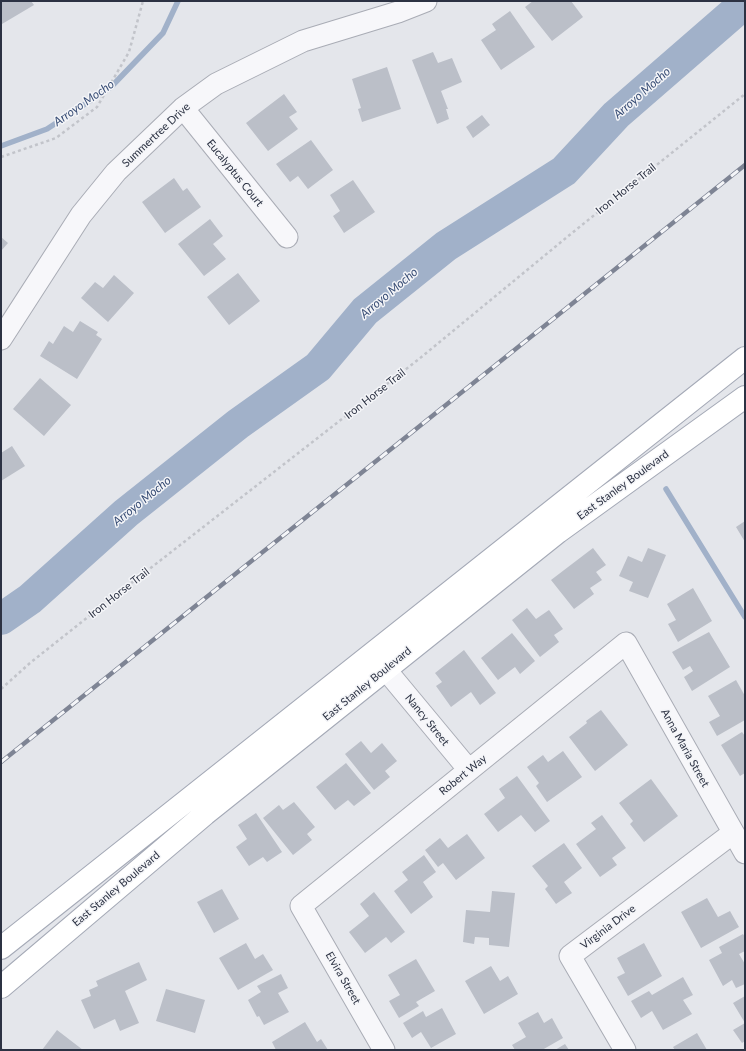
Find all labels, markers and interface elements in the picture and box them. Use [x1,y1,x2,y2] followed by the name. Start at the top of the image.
[611,64,673,122] water label: Arroyo Mocho
[51,77,117,129] water label: Arroyo Mocho
[119,100,193,170] street label: Summertree Drive
[204,137,266,209] street label: Eucalyptus Court
[593,161,659,217] street label: Iron Horse Trail
[357,265,421,321] water label: Arroyo Mocho
[342,366,408,422] street label: Iron Horse Trail
[575,447,671,523] street label: East Stanley Boulevard
[110,473,174,529] water label: Arroyo Mocho
[86,565,152,621] street label: Iron Horse Trail
[320,644,414,724] street label: East Stanley Boulevard
[402,692,452,748] street label: Nancy Street
[658,707,712,789] street label: Anna Maria Street
[437,752,489,798] street label: Robert Way
[70,849,162,929] street label: East Stanley Boulevard
[578,902,638,952] street label: Virginia Drive
[323,949,363,1007] street label: Elvira Street

